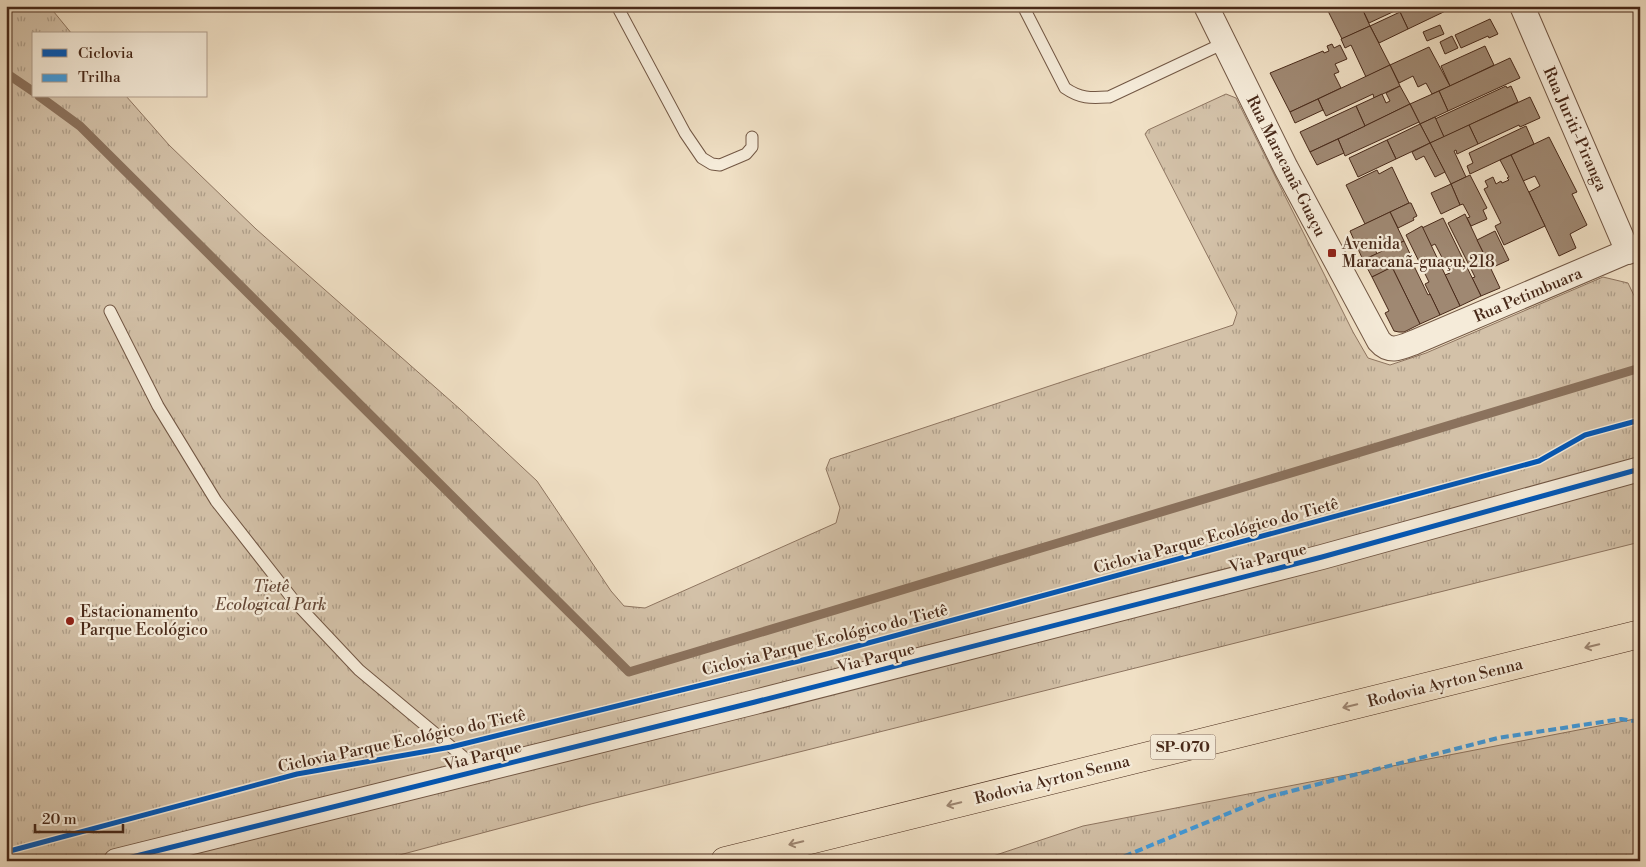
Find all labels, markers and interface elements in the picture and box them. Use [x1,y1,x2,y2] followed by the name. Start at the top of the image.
[32,32,208,98] legend
[78,44,134,63] text: Ciclovia
[1539,64,1612,195] street label: Rua Juriti-Piranga
[78,68,121,87] text: Trilha
[1242,92,1330,240] street label: Rua Maracanã-Guaçu
[1341,234,1495,272] place label: Avenida Maracanã-guaçu, 218
[1326,247,1338,259] marker: Avenida Maracanã-guaçu, 218
[1471,263,1586,327] street label: Rua Petimbuara
[1091,494,1341,578] street label: Ciclovia Parque Ecológico do Tietê
[1226,539,1309,578] street label: Via Parque
[215,577,326,615] park label: Tietê Ecological Park
[700,600,950,680] street label: Ciclovia Parque Ecológico do Tietê
[80,602,208,640] place label: Estacionamento Parque Ecológico
[64,615,76,627] marker: Estacionamento Parque Ecológico
[834,639,917,678] street label: Via Parque
[1585,642,1601,651] one-way arrow
[1365,654,1526,712] street label: Rodovia Ayrton Senna
[1342,702,1358,711] one-way arrow
[276,705,528,777] street label: Ciclovia Parque Ecológico do Tietê
[1150,734,1216,760] road number: SP-070
[441,737,524,776] street label: Via Parque
[972,751,1133,809] street label: Rodovia Ayrton Senna
[947,800,963,809] one-way arrow
[35,802,122,834] scale bar
[42,810,77,829] text: 20 m
[789,839,805,848] one-way arrow

